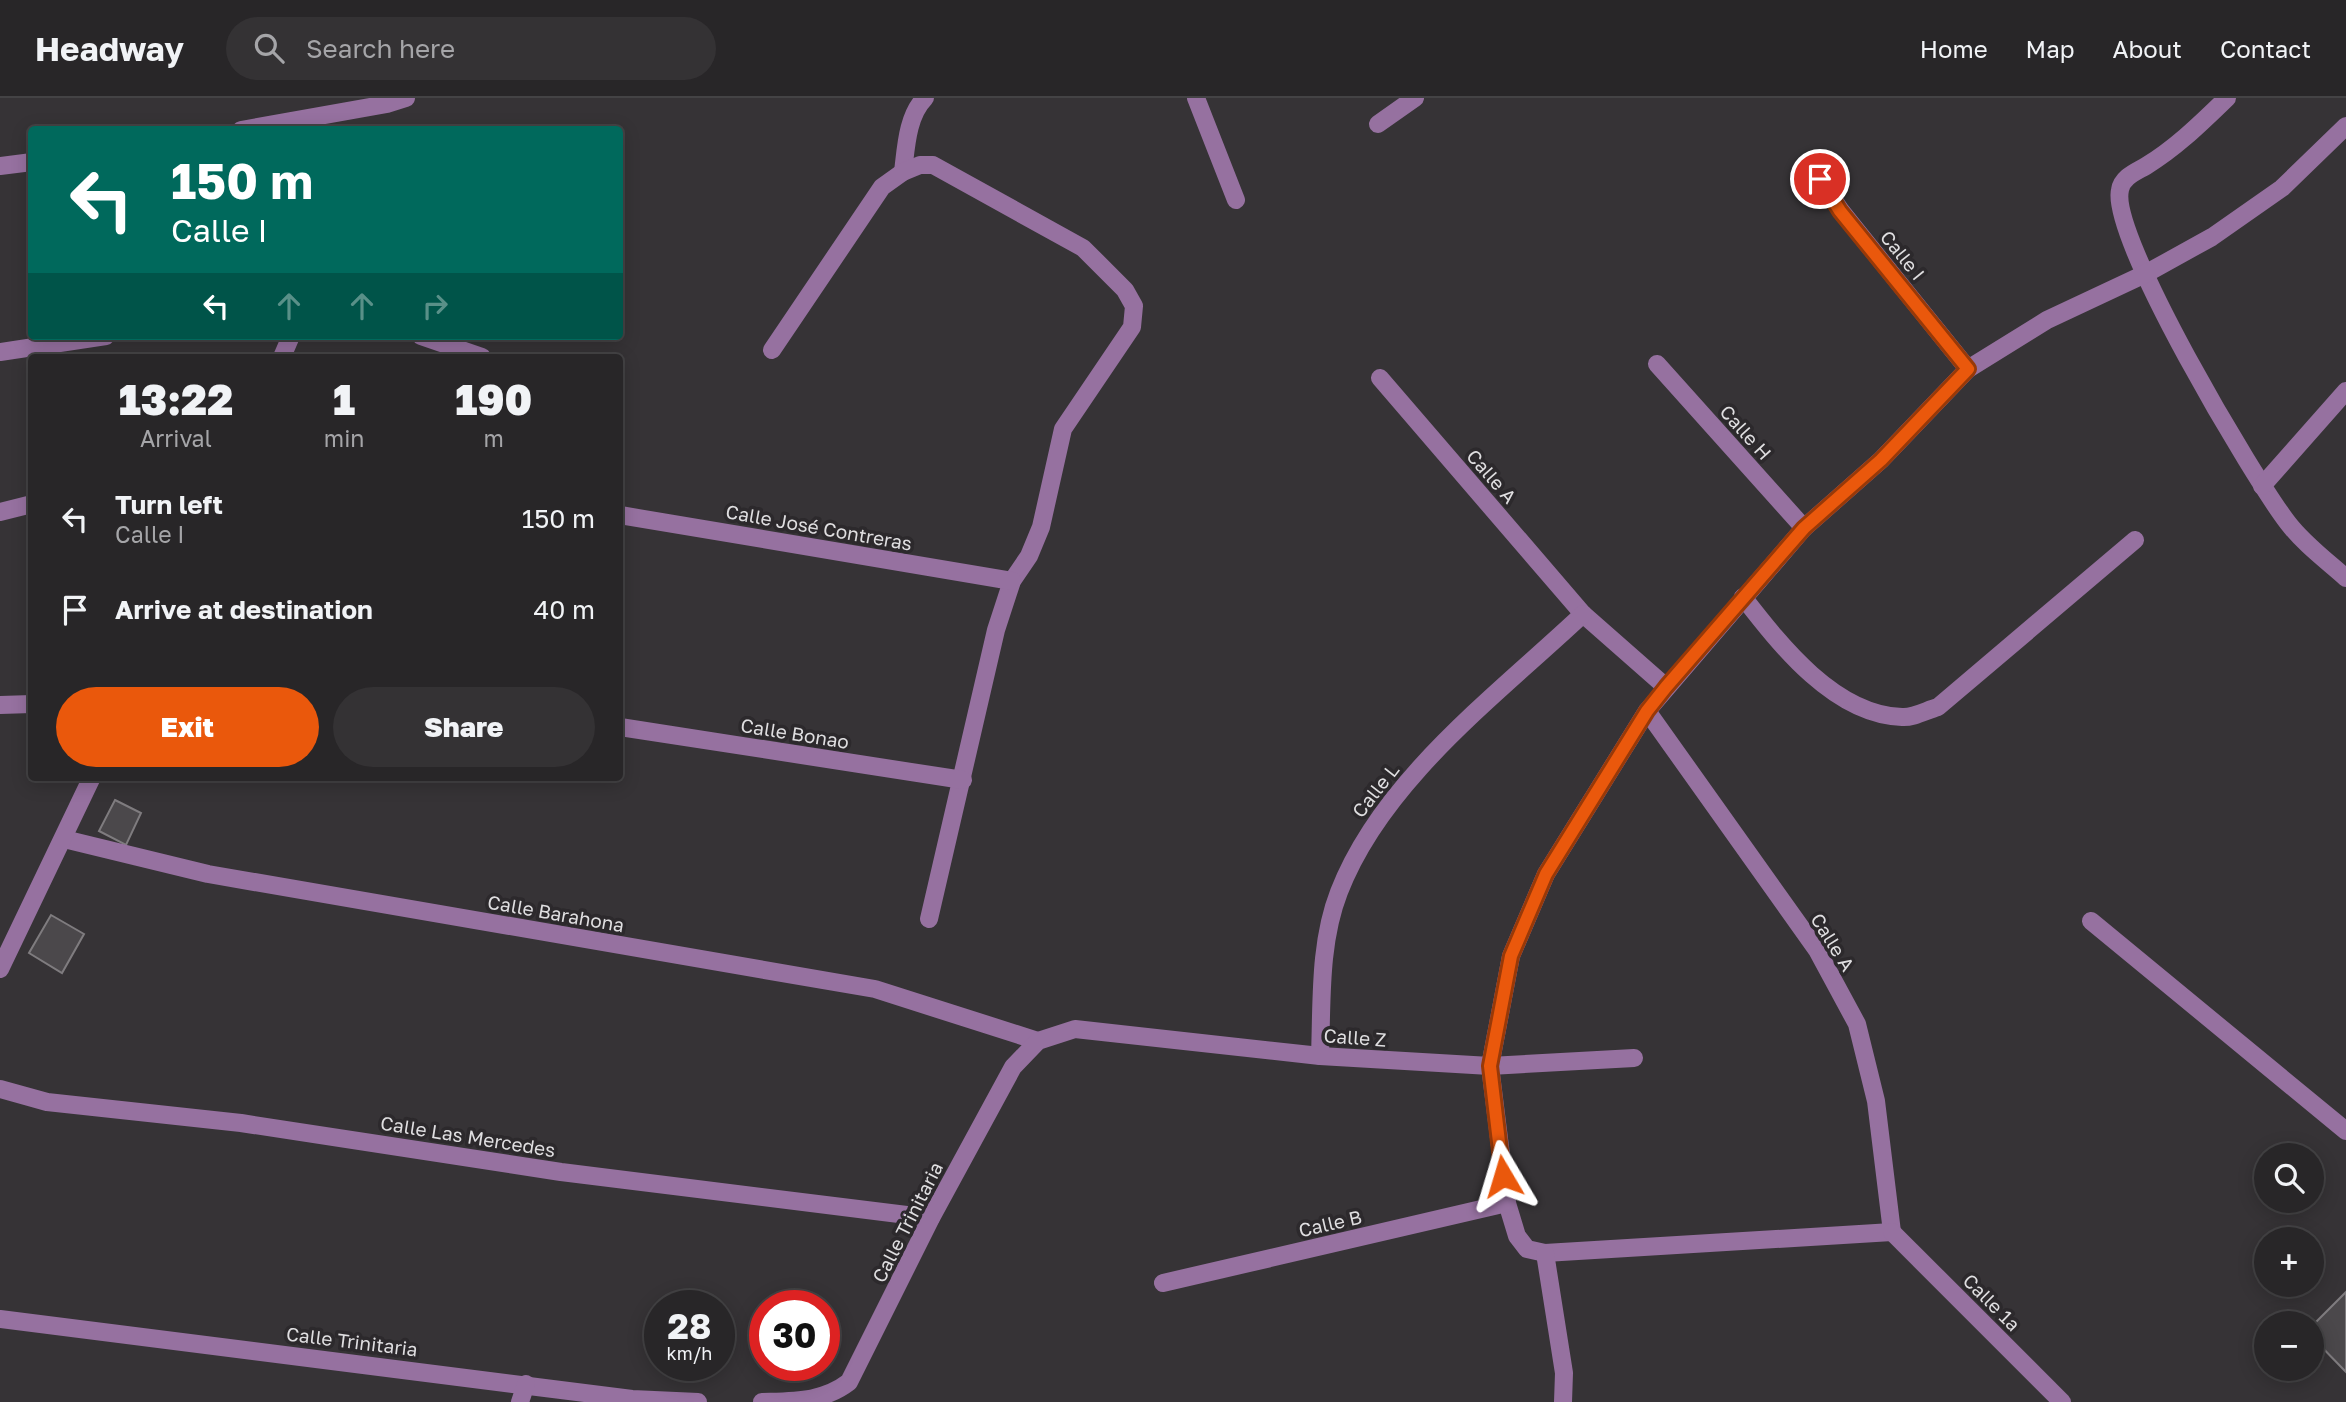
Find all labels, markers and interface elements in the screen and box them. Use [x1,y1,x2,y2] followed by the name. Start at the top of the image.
[226,17,716,80] search box
[35,29,184,68] text: Headway
[250,29,288,67] icon: search
[306,33,455,64] text: Search here
[1920,34,1988,63] text: Home
[2026,34,2075,63] text: Map
[2113,34,2182,63] text: About
[2220,34,2311,63] text: Contact
[1790,149,1850,209] pin
[171,151,313,210] text: 150 m
[56,154,147,245] icon: left
[1801,160,1839,198] icon: arrive
[171,211,268,249] text: Calle I
[1876,225,1930,285] street label: Calle I
[197,287,235,325] icon: left
[270,287,308,325] icon: ahead
[343,287,381,325] icon: ahead
[416,287,454,325] icon: right
[119,374,233,424] text: 13:22
[333,374,355,424] text: 1
[455,374,532,424] text: 190
[1715,400,1777,464] street label: Calle H
[140,424,212,452] text: Arrival
[324,424,365,452] text: min
[484,424,504,452] text: m
[1462,444,1522,508] street label: Calle A
[115,489,223,520] text: Turn left
[724,499,914,555] street label: Calle José Contreras
[56,500,94,538] icon: left
[522,503,595,534] text: 150 m
[115,520,184,548] text: Calle I
[56,591,94,629] icon: arrive
[115,594,373,625] text: Arrive at destination
[534,594,595,625] text: 40 m
[56,687,319,767] button: Exit
[333,687,595,767] button: Share
[739,713,851,753] street label: Calle Bonao
[1347,758,1403,822] street label: Calle L
[486,890,626,936] street label: Calle Barahona
[1806,909,1860,976] street label: Calle A
[1323,1023,1387,1051] street label: Calle Z
[379,1111,557,1161] street label: Calle Las Mercedes
[1466,1139,1540,1213] position arrow
[2254,1143,2324,1381] map controls
[2254,1143,2324,1213] button: search
[867,1158,947,1286] street label: Calle Trinitaria
[1296,1205,1364,1241] street label: Calle B
[2254,1227,2324,1297] button: +
[1959,1269,2025,1335] street label: Calle 1a
[749,1290,840,1381] speed limit sign: 30
[668,1305,711,1347] text: 28
[2254,1311,2324,1381] button: −
[285,1322,419,1360] street label: Calle Trinitaria
[667,1342,712,1364] text: km/h

